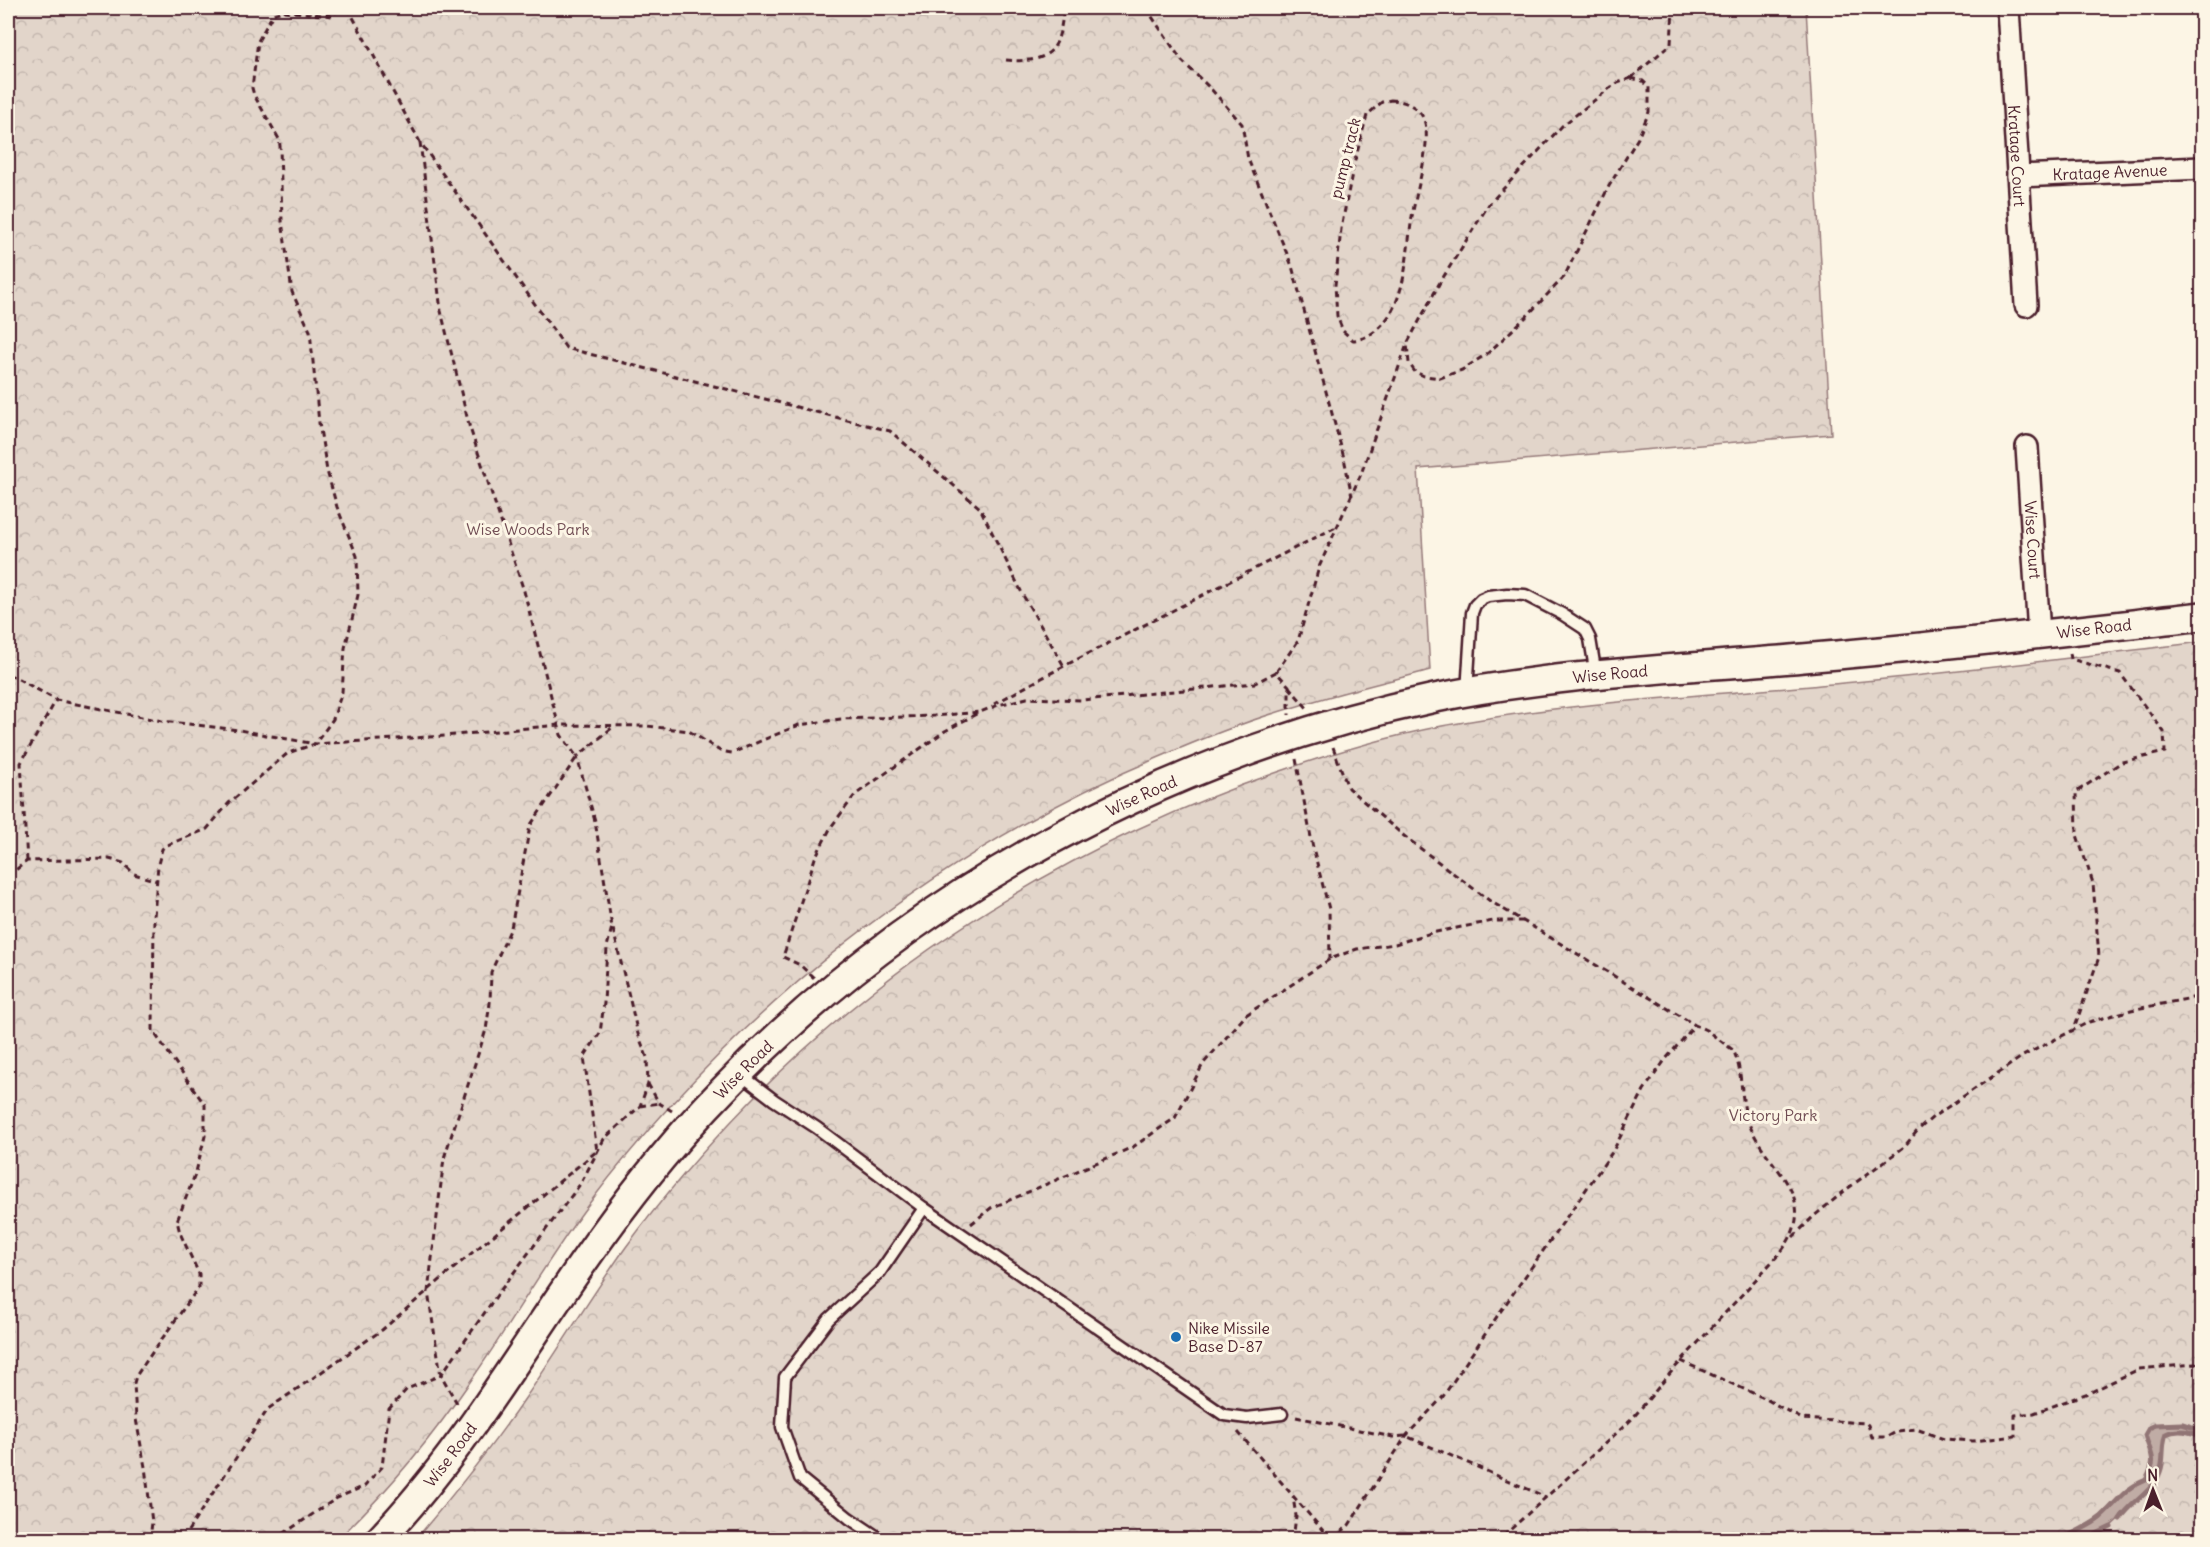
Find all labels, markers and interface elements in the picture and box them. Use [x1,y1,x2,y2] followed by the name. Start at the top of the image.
[2004,104,2030,208] street label: Kratage Court
[1325,116,1365,200] street label: pump track
[2052,160,2168,184] street label: Kratage Avenue
[2020,500,2045,580] street label: Wise Court
[466,519,590,539] park label: Wise Woods Park
[2055,614,2133,642] street label: Wise Road
[1572,660,1649,687] street label: Wise Road
[1103,771,1180,820] street label: Wise Road
[710,1036,777,1103] street label: Wise Road
[1729,1105,1817,1125] park label: Victory Park
[1188,1318,1270,1356] place label: Nike Missile Base D-87
[1169,1330,1183,1344] marker: Nike Missile Base D-87
[419,1419,481,1491] street label: Wise Road
[2123,1460,2183,1520] north arrow
[2147,1465,2158,1485] text: N

